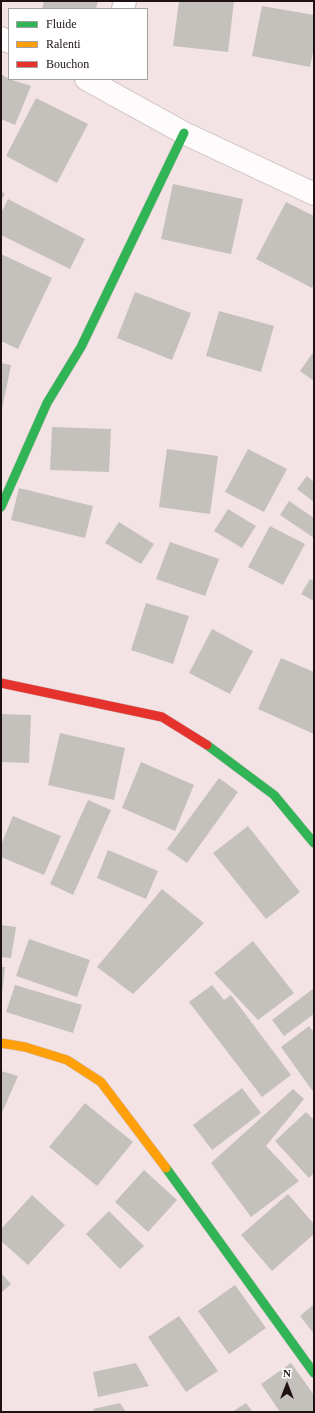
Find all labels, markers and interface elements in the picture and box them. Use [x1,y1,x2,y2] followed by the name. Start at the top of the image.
[8,8,148,80] legend
[46,17,77,31] text: Fluide
[46,37,81,51] text: Ralenti
[46,57,89,71] text: Bouchon
[267,1365,307,1405] north arrow
[283,1367,291,1379] text: N

